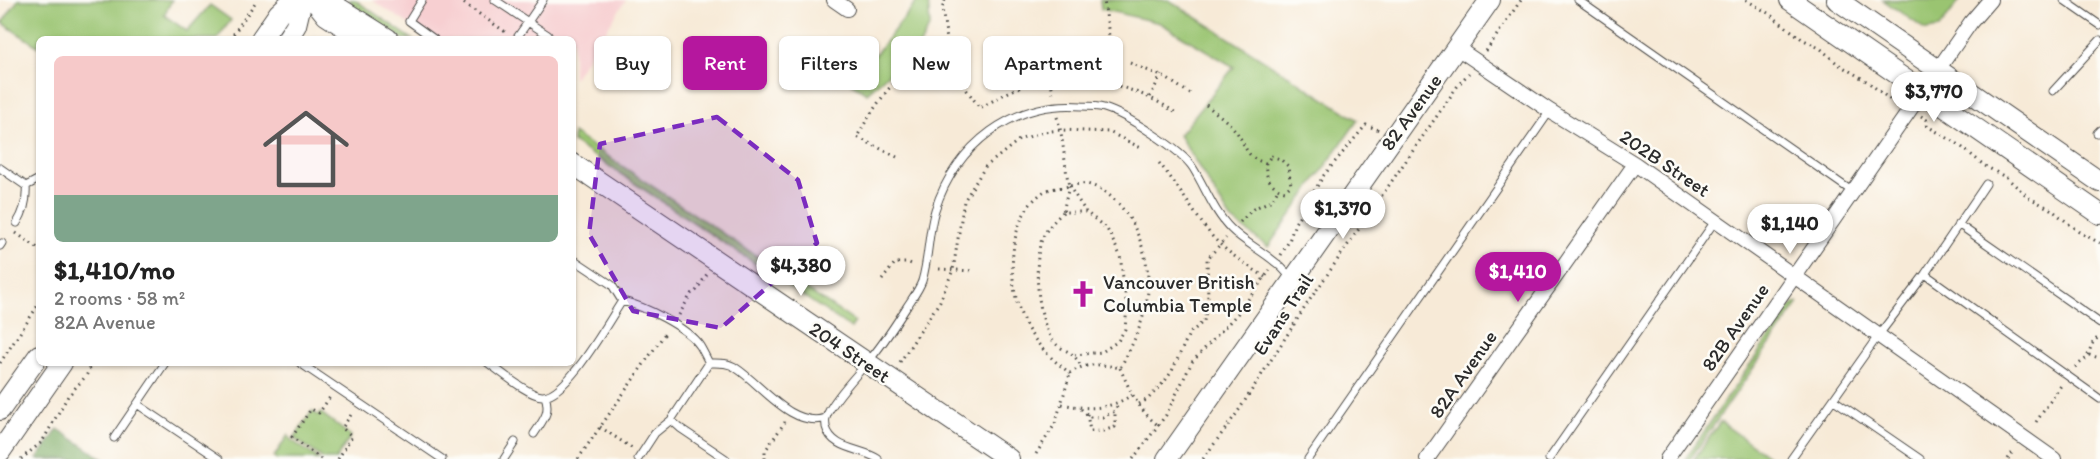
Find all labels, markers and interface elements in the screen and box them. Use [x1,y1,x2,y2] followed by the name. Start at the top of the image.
[594,36,671,90] chip: Buy
[683,36,767,90] chip: Rent
[779,36,879,90] chip: Filters
[891,36,971,90] chip: New
[983,36,1123,90] chip: Apartment
[1375,69,1447,155] street label: 82 Avenue
[1885,72,1983,123] pin: $3,770
[1905,79,1963,103] text: $3,770
[252,95,360,203] icon: home
[1615,124,1715,202] street label: 202B Street
[1294,189,1392,240] pin: $1,370
[1314,196,1372,220] text: $1,370
[1741,204,1839,255] pin: $1,140
[1761,211,1819,235] text: $1,140
[752,246,850,297] pin: $4,380
[1469,252,1567,303] pin: $1,410
[770,253,832,277] text: $4,380
[54,254,175,286] text: $1,410/mo
[1489,259,1547,283] text: $1,410
[1248,268,1319,359] street label: Evans Trail
[1103,270,1255,317] place label: Vancouver British Columbia Temple
[1068,279,1098,309] church icon: Vancouver British Columbia Temple
[1696,279,1774,375] street label: 82B Avenue
[54,286,185,310] text: 2 rooms · 58 m²
[54,310,156,334] text: 82A Avenue
[805,316,895,388] street label: 204 Street
[1424,326,1502,422] street label: 82A Avenue

